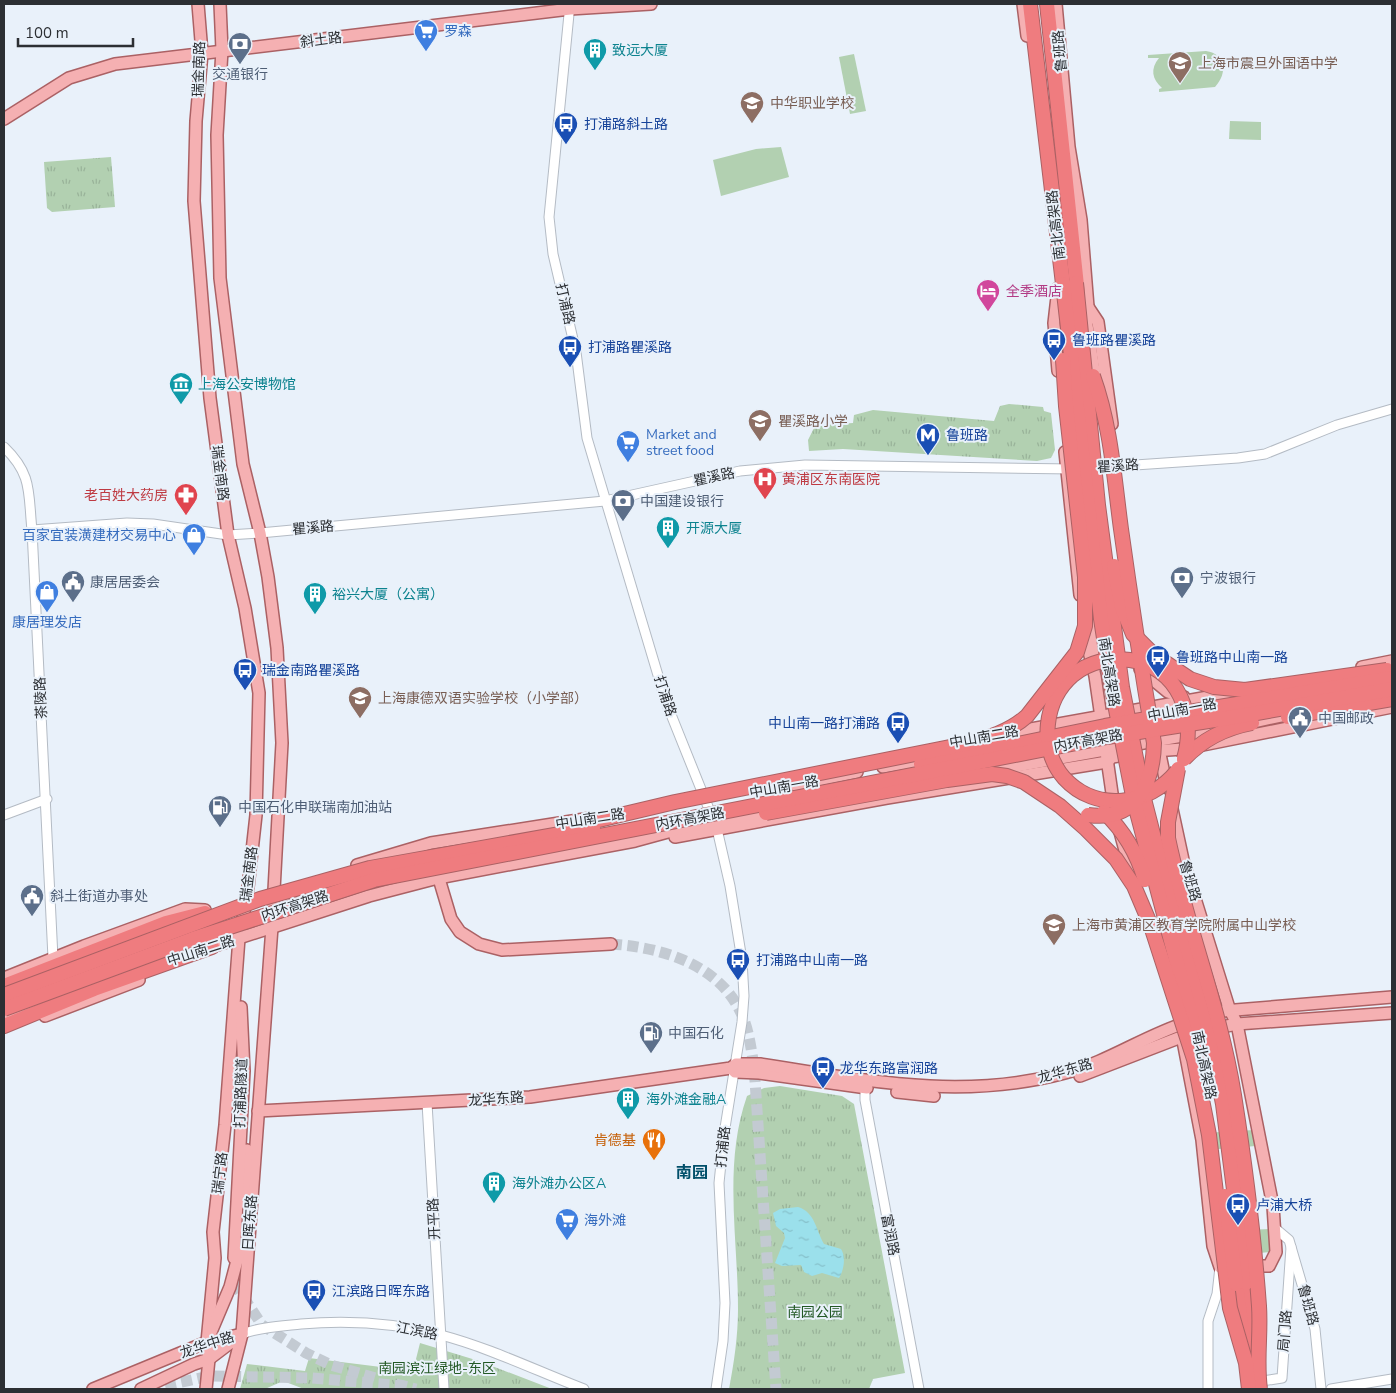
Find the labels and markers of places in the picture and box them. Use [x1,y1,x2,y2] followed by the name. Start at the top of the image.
[413,18,439,52] supermarket icon: 罗森
[444,22,472,41] place label: 罗森
[227,31,253,65] bank icon: 交通银行
[582,37,608,71] building icon: 致远大厦
[612,41,668,60] place label: 致远大厦
[1167,50,1193,84] school or university icon: 上海市震旦外国语中学
[1198,54,1338,73] place label: 上海市震旦外国语中学
[212,65,268,84] place label: 交通银行
[739,90,765,124] school or university icon: 中华职业学校
[770,94,854,113] place label: 中华职业学校
[553,111,579,145] bus stop icon: 打浦路斜土路
[584,115,668,134] place label: 打浦路斜土路
[975,278,1001,312] hotel icon: 全季酒店
[1006,282,1062,301] place label: 全季酒店
[1041,327,1067,361] bus stop icon: 鲁班路瞿溪路
[1072,331,1156,350] place label: 鲁班路瞿溪路
[557,334,583,368] bus stop icon: 打浦路瞿溪路
[588,338,672,357] place label: 打浦路瞿溪路
[168,371,194,405] museum icon: 上海公安博物馆
[198,375,296,394] place label: 上海公安博物馆
[747,408,773,442] school or university icon: 瞿溪路小学
[778,412,848,431] place label: 瞿溪路小学
[915,422,941,456] metro station icon: 鲁班路
[646,425,717,460] place label: Market and street food
[946,426,988,445] place label: 鲁班路
[615,429,641,463] supermarket icon: Market and street food
[752,466,778,500] hospital icon: 黄浦区东南医院
[782,470,880,489] place label: 黄浦区东南医院
[173,482,199,516] pharmacy icon: 老百姓大药房
[84,486,168,505] place label: 老百姓大药房
[610,488,636,522] bank icon: 中国建设银行
[640,492,724,511] place label: 中国建设银行
[655,515,681,549] building icon: 开源大厦
[686,519,742,538] place label: 开源大厦
[181,522,207,556] shop icon: 百家宜装潢建材交易中心
[22,526,176,545] place label: 百家宜装潢建材交易中心
[1169,565,1195,599] bank icon: 宁波银行
[60,569,86,603] public building icon: 康居居委会
[1200,569,1256,588] place label: 宁波银行
[90,573,160,592] place label: 康居居委会
[34,579,60,613] shop icon: 康居理发店
[302,581,328,615] building icon: 裕兴大厦（公寓）
[332,585,444,604] place label: 裕兴大厦（公寓）
[12,613,82,632] place label: 康居理发店
[1145,644,1171,678] bus stop icon: 鲁班路中山南一路
[1176,648,1288,667] place label: 鲁班路中山南一路
[232,657,258,691] bus stop icon: 瑞金南路瞿溪路
[262,661,360,680] place label: 瑞金南路瞿溪路
[347,685,373,719] school or university icon: 上海康德双语实验学校（小学部）
[378,689,588,708] place label: 上海康德双语实验学校（小学部）
[1287,705,1313,739] public building icon: 中国邮政
[1318,709,1374,728] place label: 中国邮政
[885,710,911,744] bus stop icon: 中山南一路打浦路
[768,714,880,733] place label: 中山南一路打浦路
[207,794,233,828] fuel station icon: 中国石化申联瑞南加油站
[238,798,392,817] place label: 中国石化申联瑞南加油站
[19,883,45,917] public building icon: 斜土街道办事处
[50,887,148,906] place label: 斜土街道办事处
[1041,912,1067,946] school or university icon: 上海市黄浦区教育学院附属中山学校
[1072,916,1296,935] place label: 上海市黄浦区教育学院附属中山学校
[725,947,751,981] bus stop icon: 打浦路中山南一路
[756,951,868,970] place label: 打浦路中山南一路
[638,1020,664,1054] fuel station icon: 中国石化
[668,1024,724,1043] place label: 中国石化
[810,1055,836,1089] bus stop icon: 龙华东路富润路
[840,1059,938,1078] place label: 龙华东路富润路
[615,1086,641,1120] building icon: 海外滩金融A
[646,1090,726,1109] place label: 海外滩金融A
[641,1127,667,1161] restaurant icon: 肯德基
[594,1131,636,1150] place label: 肯德基
[481,1170,507,1204] building icon: 海外滩办公区A
[512,1174,606,1193] place label: 海外滩办公区A
[1225,1192,1251,1226] bus stop icon: 卢浦大桥
[1256,1196,1312,1215] place label: 卢浦大桥
[554,1207,580,1241] supermarket icon: 海外滩
[584,1211,626,1230] place label: 海外滩
[301,1278,327,1312] bus stop icon: 江滨路日晖东路
[332,1282,430,1301] place label: 江滨路日晖东路

